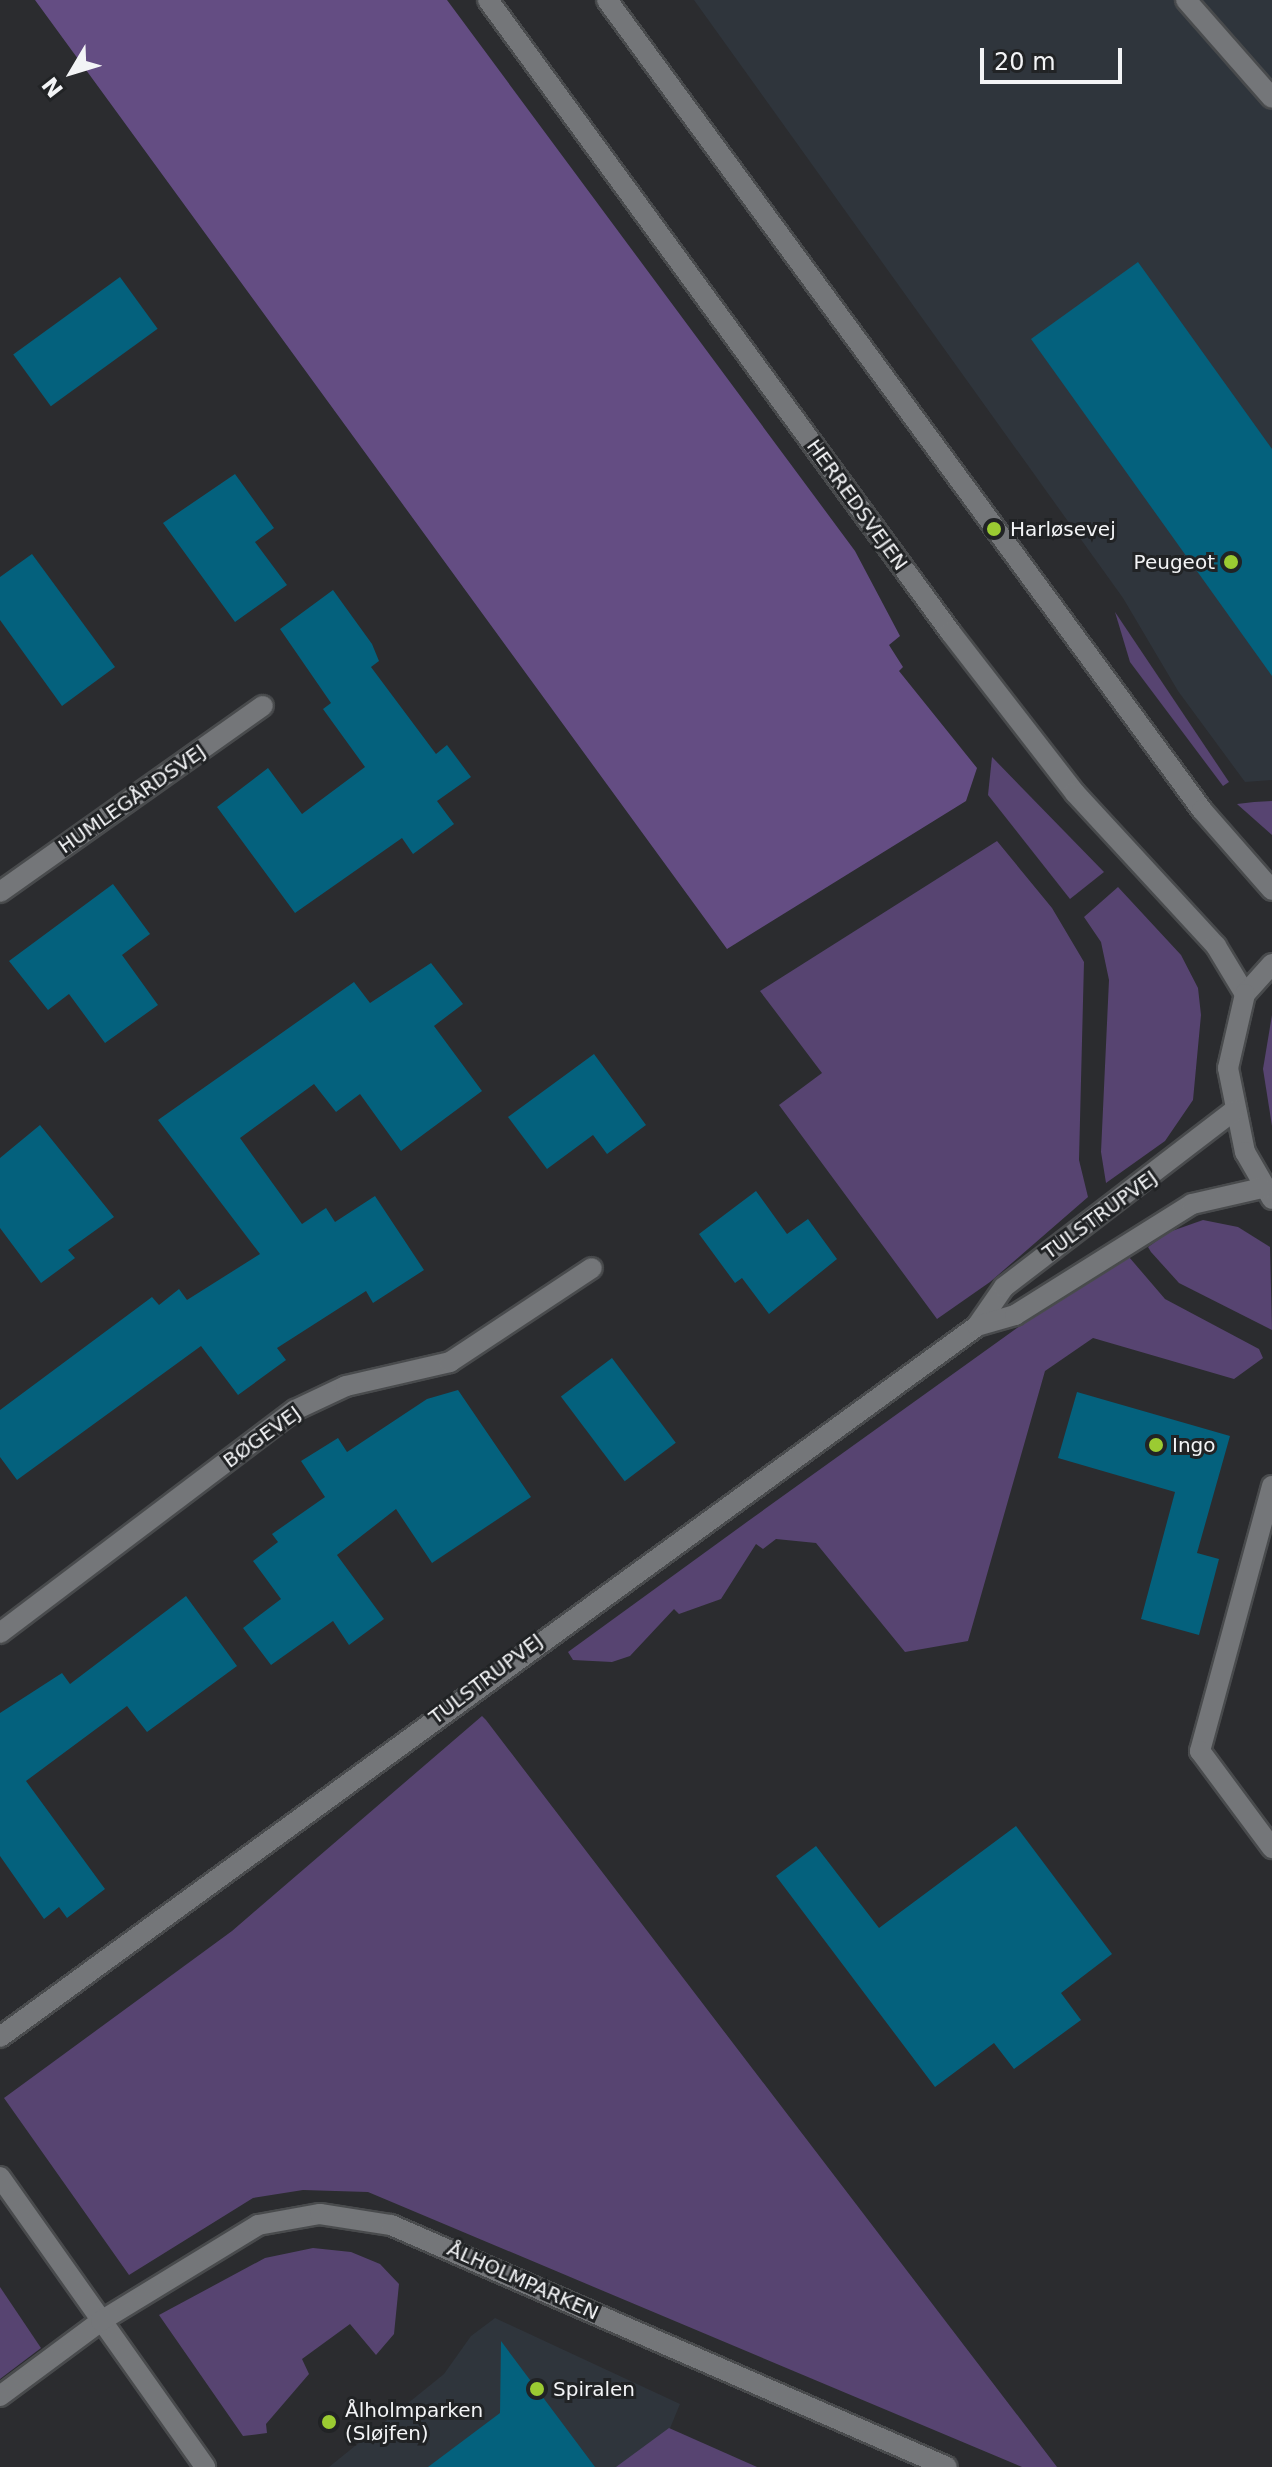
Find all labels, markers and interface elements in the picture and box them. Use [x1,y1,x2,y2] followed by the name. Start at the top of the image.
[32,32,112,112] north arrow
[984,32,1126,82] scale bar
[994,48,1056,76] text: 20 m
[37,72,68,102] text: N
[801,435,913,575] street label: HERREDSVEJEN
[1010,517,1116,541] place label: Harløsevej
[985,520,1003,538] marker: Harløsevej
[1134,550,1215,574] place label: Peugeot
[1222,553,1240,571] marker: Peugeot
[54,739,210,859] street label: HUMLEGÅRDSVEJ
[1038,1165,1162,1265] street label: TULSTRUPVEJ
[219,1401,305,1473] street label: BØGEVEJ
[1172,1433,1216,1457] place label: Ingo
[1147,1436,1165,1454] marker: Ingo
[425,1629,547,1729] street label: TULSTRUPVEJ
[444,2237,602,2325] street label: ÅLHOLMPARKEN
[553,2377,635,2401] place label: Spiralen
[528,2380,546,2398] marker: Spiralen
[345,2398,483,2445] place label: Ålholmparken (Sløjfen)
[320,2413,338,2431] marker: Ålholmparken (Sløjfen)

